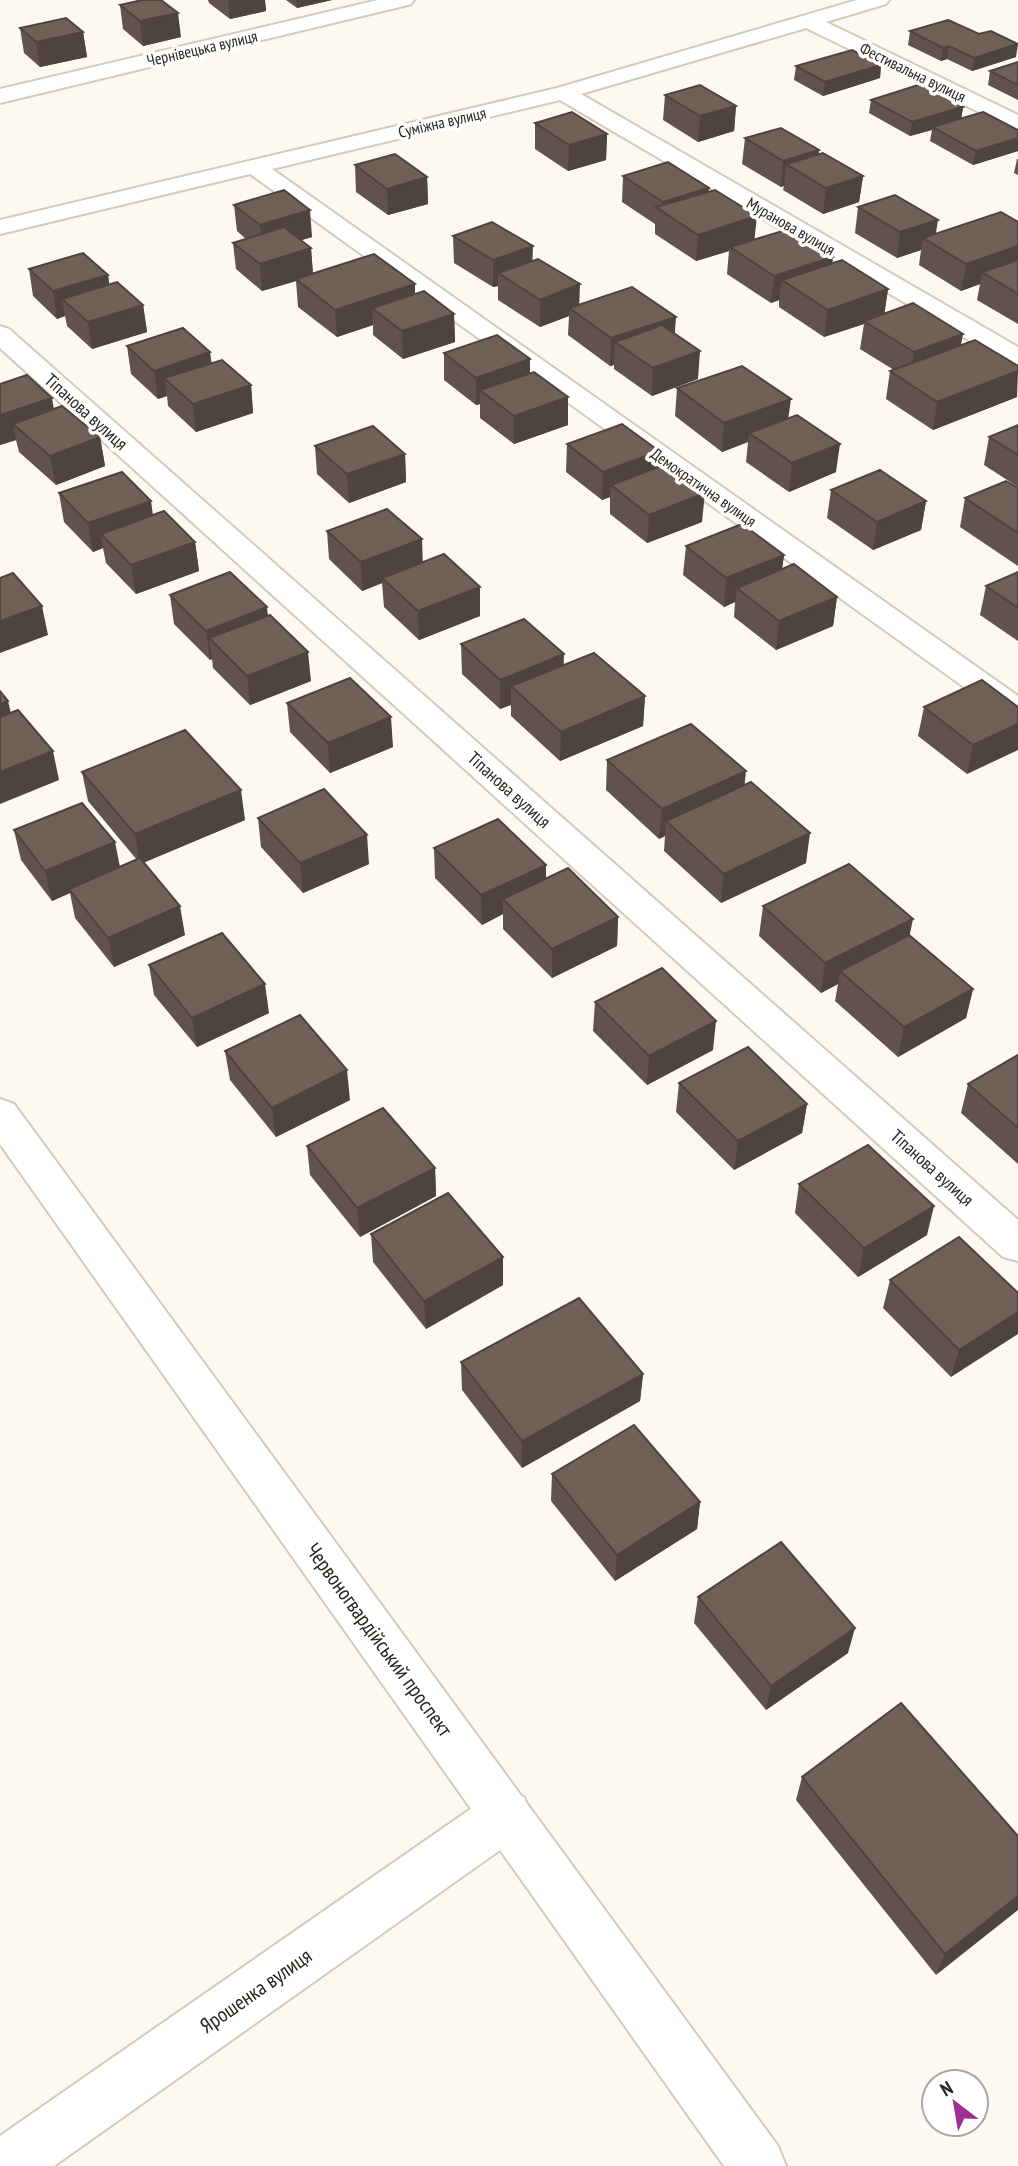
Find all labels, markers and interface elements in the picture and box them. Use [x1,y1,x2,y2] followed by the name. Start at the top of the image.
[145,26,259,70] street label: Чернівецька вулиця
[857,38,969,106] street label: Фестивальна вулиця
[396,102,488,142] street label: Суміжна вулиця
[743,193,839,259] street label: Муранова вулиця
[40,368,133,455] street label: Тіпанова вулиця
[647,443,761,531] street label: Демократична вулиця
[463,746,556,833] street label: Тіпанова вулиця
[886,1124,979,1211] street label: Тіпанова вулиця
[300,1538,459,1742] street label: Червоногвардійський проспект
[195,1942,317,2039] street label: Ярошенка вулиця
[920,2068,990,2138] north arrow
[936,2075,957,2101] text: N

